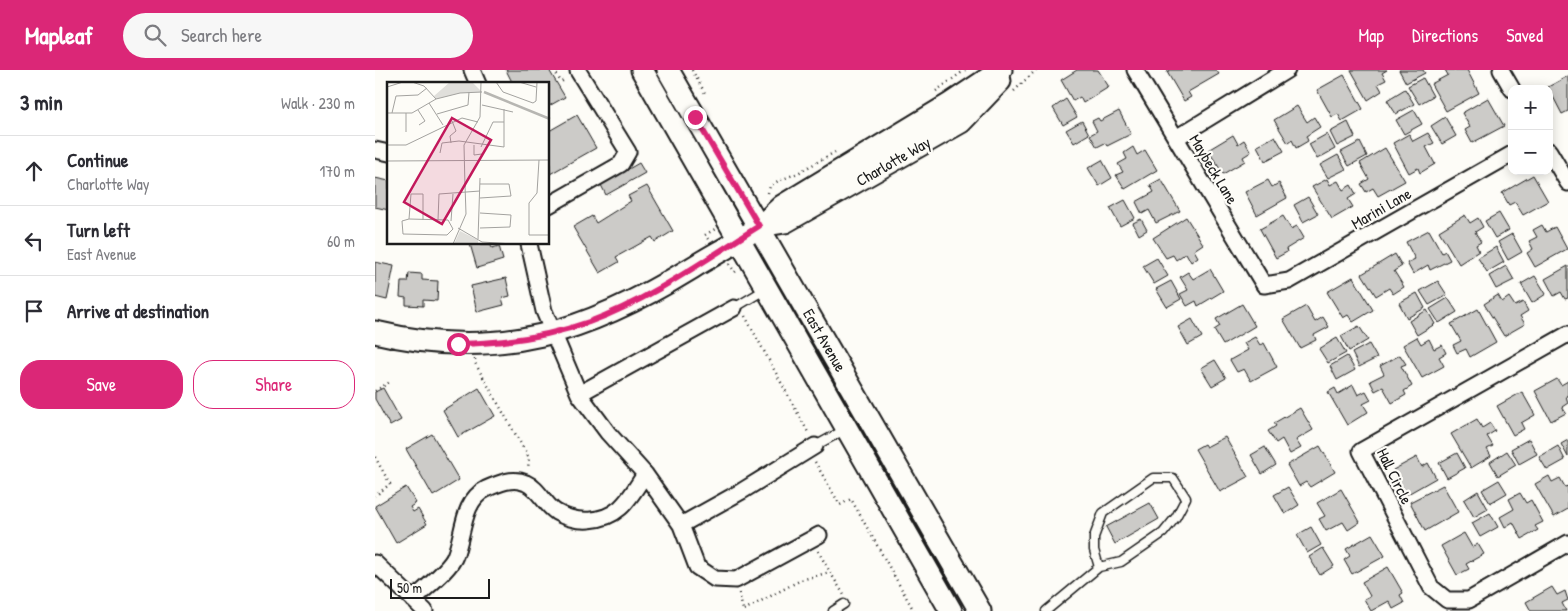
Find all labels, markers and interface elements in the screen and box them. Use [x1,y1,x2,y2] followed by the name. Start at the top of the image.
[123,13,473,58] search box
[25,19,93,51] text: Mapleaf
[141,21,169,49] icon: search
[181,22,262,48] text: Search here
[1359,23,1384,48] text: Map
[1412,23,1478,48] text: Directions
[1506,23,1543,48] text: Saved
[387,82,550,245] inset map
[1508,85,1553,175] map controls
[1508,85,1553,130] button: +
[20,88,63,117] text: 3 min
[281,92,355,114] text: Walk · 230 m
[684,106,707,129] route end
[1185,130,1244,209] street label: Maybeck Lane
[1508,130,1553,175] button: −
[852,131,934,191] street label: Charlotte Way
[67,147,128,173] text: Continue
[20,157,48,185] icon: ahead
[320,160,355,182] text: 170 m
[67,173,150,195] text: Charlotte Way
[1347,182,1416,234] street label: Marini Lane
[67,217,130,243] text: Turn left
[20,227,48,255] icon: left
[327,230,355,252] text: 60 m
[67,243,136,265] text: East Avenue
[20,297,48,325] icon: arrive
[67,298,209,324] text: Arrive at destination
[798,305,852,376] street label: East Avenue
[447,333,470,356] route start
[20,360,183,409] button: Save
[193,360,355,409] button: Share
[1372,444,1418,508] street label: Hall Circle
[390,576,490,599] scale bar
[397,578,422,597] text: 50 m

